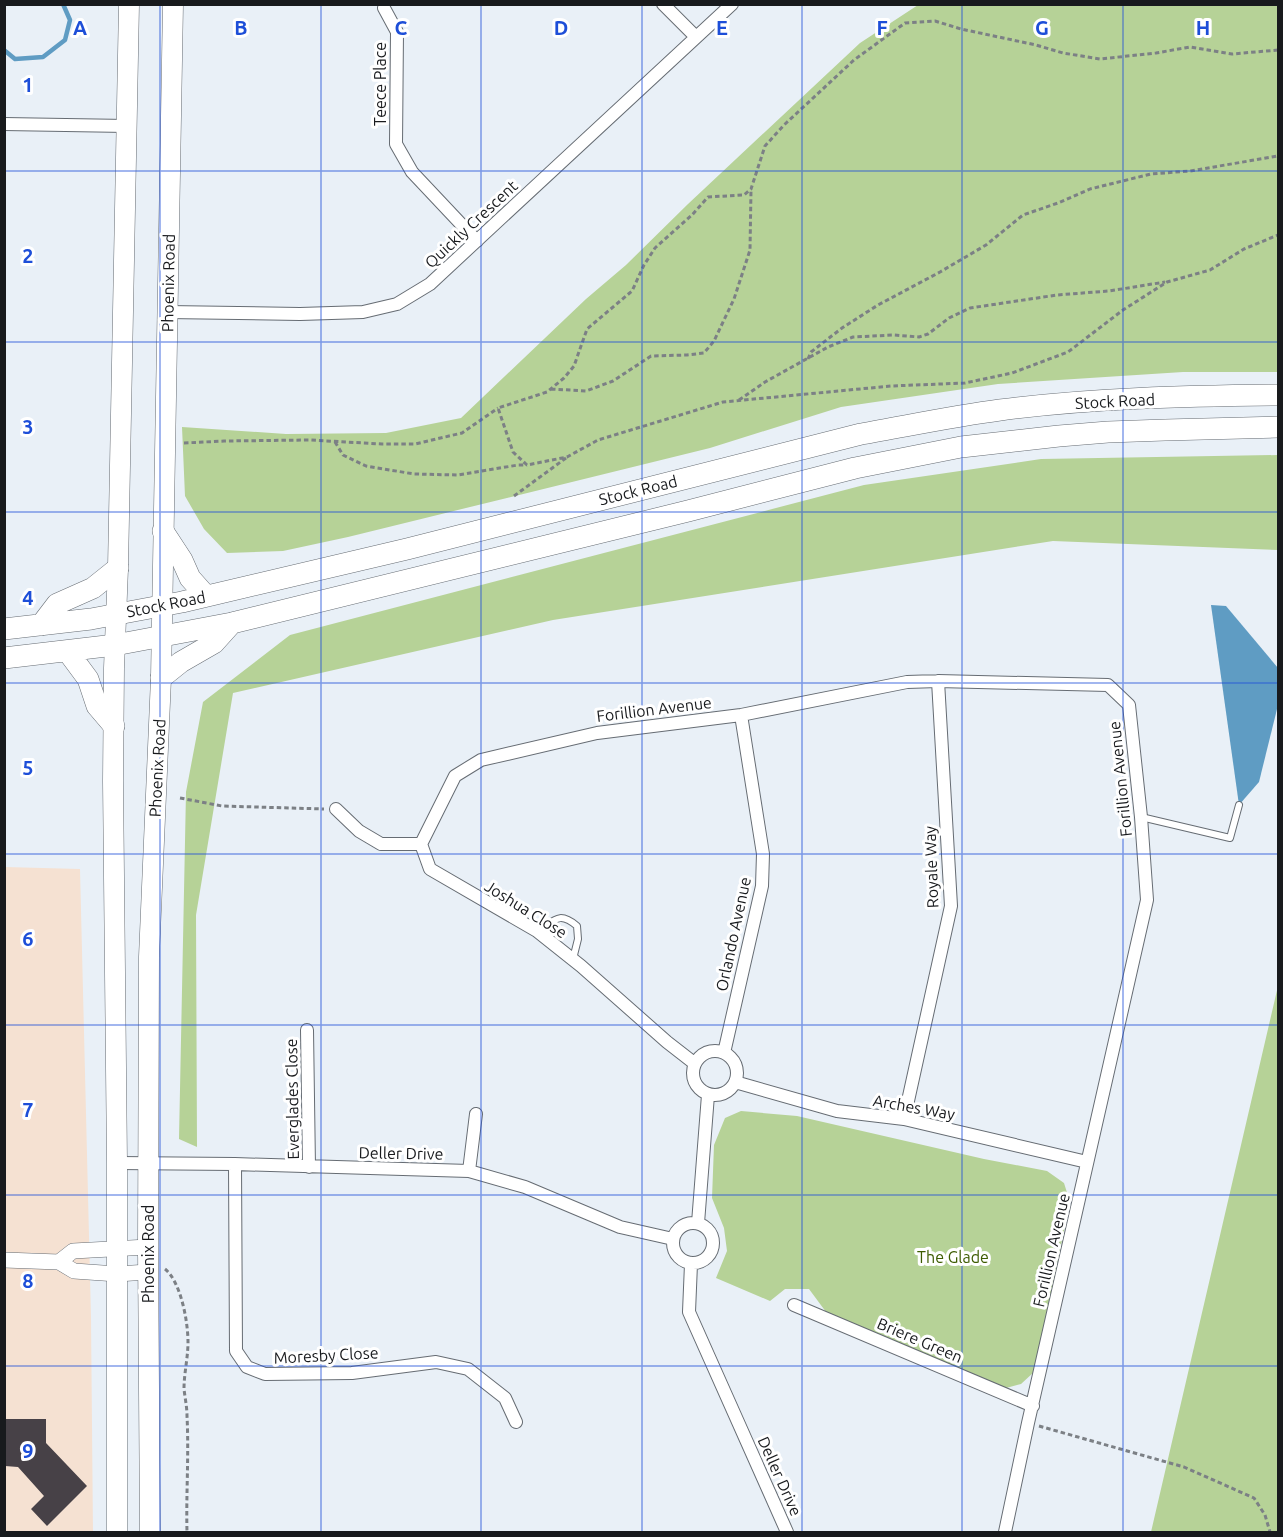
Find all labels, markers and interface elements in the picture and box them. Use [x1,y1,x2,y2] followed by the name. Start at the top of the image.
[73,16,87,39] text: A
[234,16,248,39] text: B
[395,16,408,39] text: C
[554,16,568,39] text: D
[716,16,728,39] text: E
[876,16,888,39] text: F
[1035,16,1049,39] text: G
[1196,16,1210,39] text: H
[371,42,389,126] street label: Teece Place
[22,73,34,96] text: 1
[421,176,521,271] street label: Quickly Crescent
[158,234,178,332] street label: Phoenix Road
[22,244,34,267] text: 2
[1075,390,1155,412] street label: Stock Road
[22,415,34,438] text: 3
[597,472,679,508] street label: Stock Road
[22,586,34,609] text: 4
[125,588,207,620] street label: Stock Road
[595,693,713,725] street label: Forillion Avenue
[145,718,169,818] street label: Phoenix Road
[1105,720,1135,838] street label: Forillion Avenue
[22,756,34,779] text: 5
[921,825,941,908] street label: Royale Way
[712,875,754,993] street label: Orlando Avenue
[482,877,570,941] street label: Joshua Close
[22,927,34,950] text: 6
[282,1038,302,1160] street label: Everglades Close
[872,1091,957,1123] street label: Arches Way
[22,1098,34,1121] text: 7
[358,1143,444,1163] street label: Deller Drive
[1029,1191,1073,1309] street label: Forillion Avenue
[139,1205,157,1303] street label: Phoenix Road
[917,1248,989,1266] park label: The Glade
[22,1269,34,1292] text: 8
[875,1314,965,1366] street label: Briere Green
[273,1343,379,1367] street label: Moresby Close
[755,1434,805,1518] street label: Deller Drive
[22,1439,34,1462] text: 9

